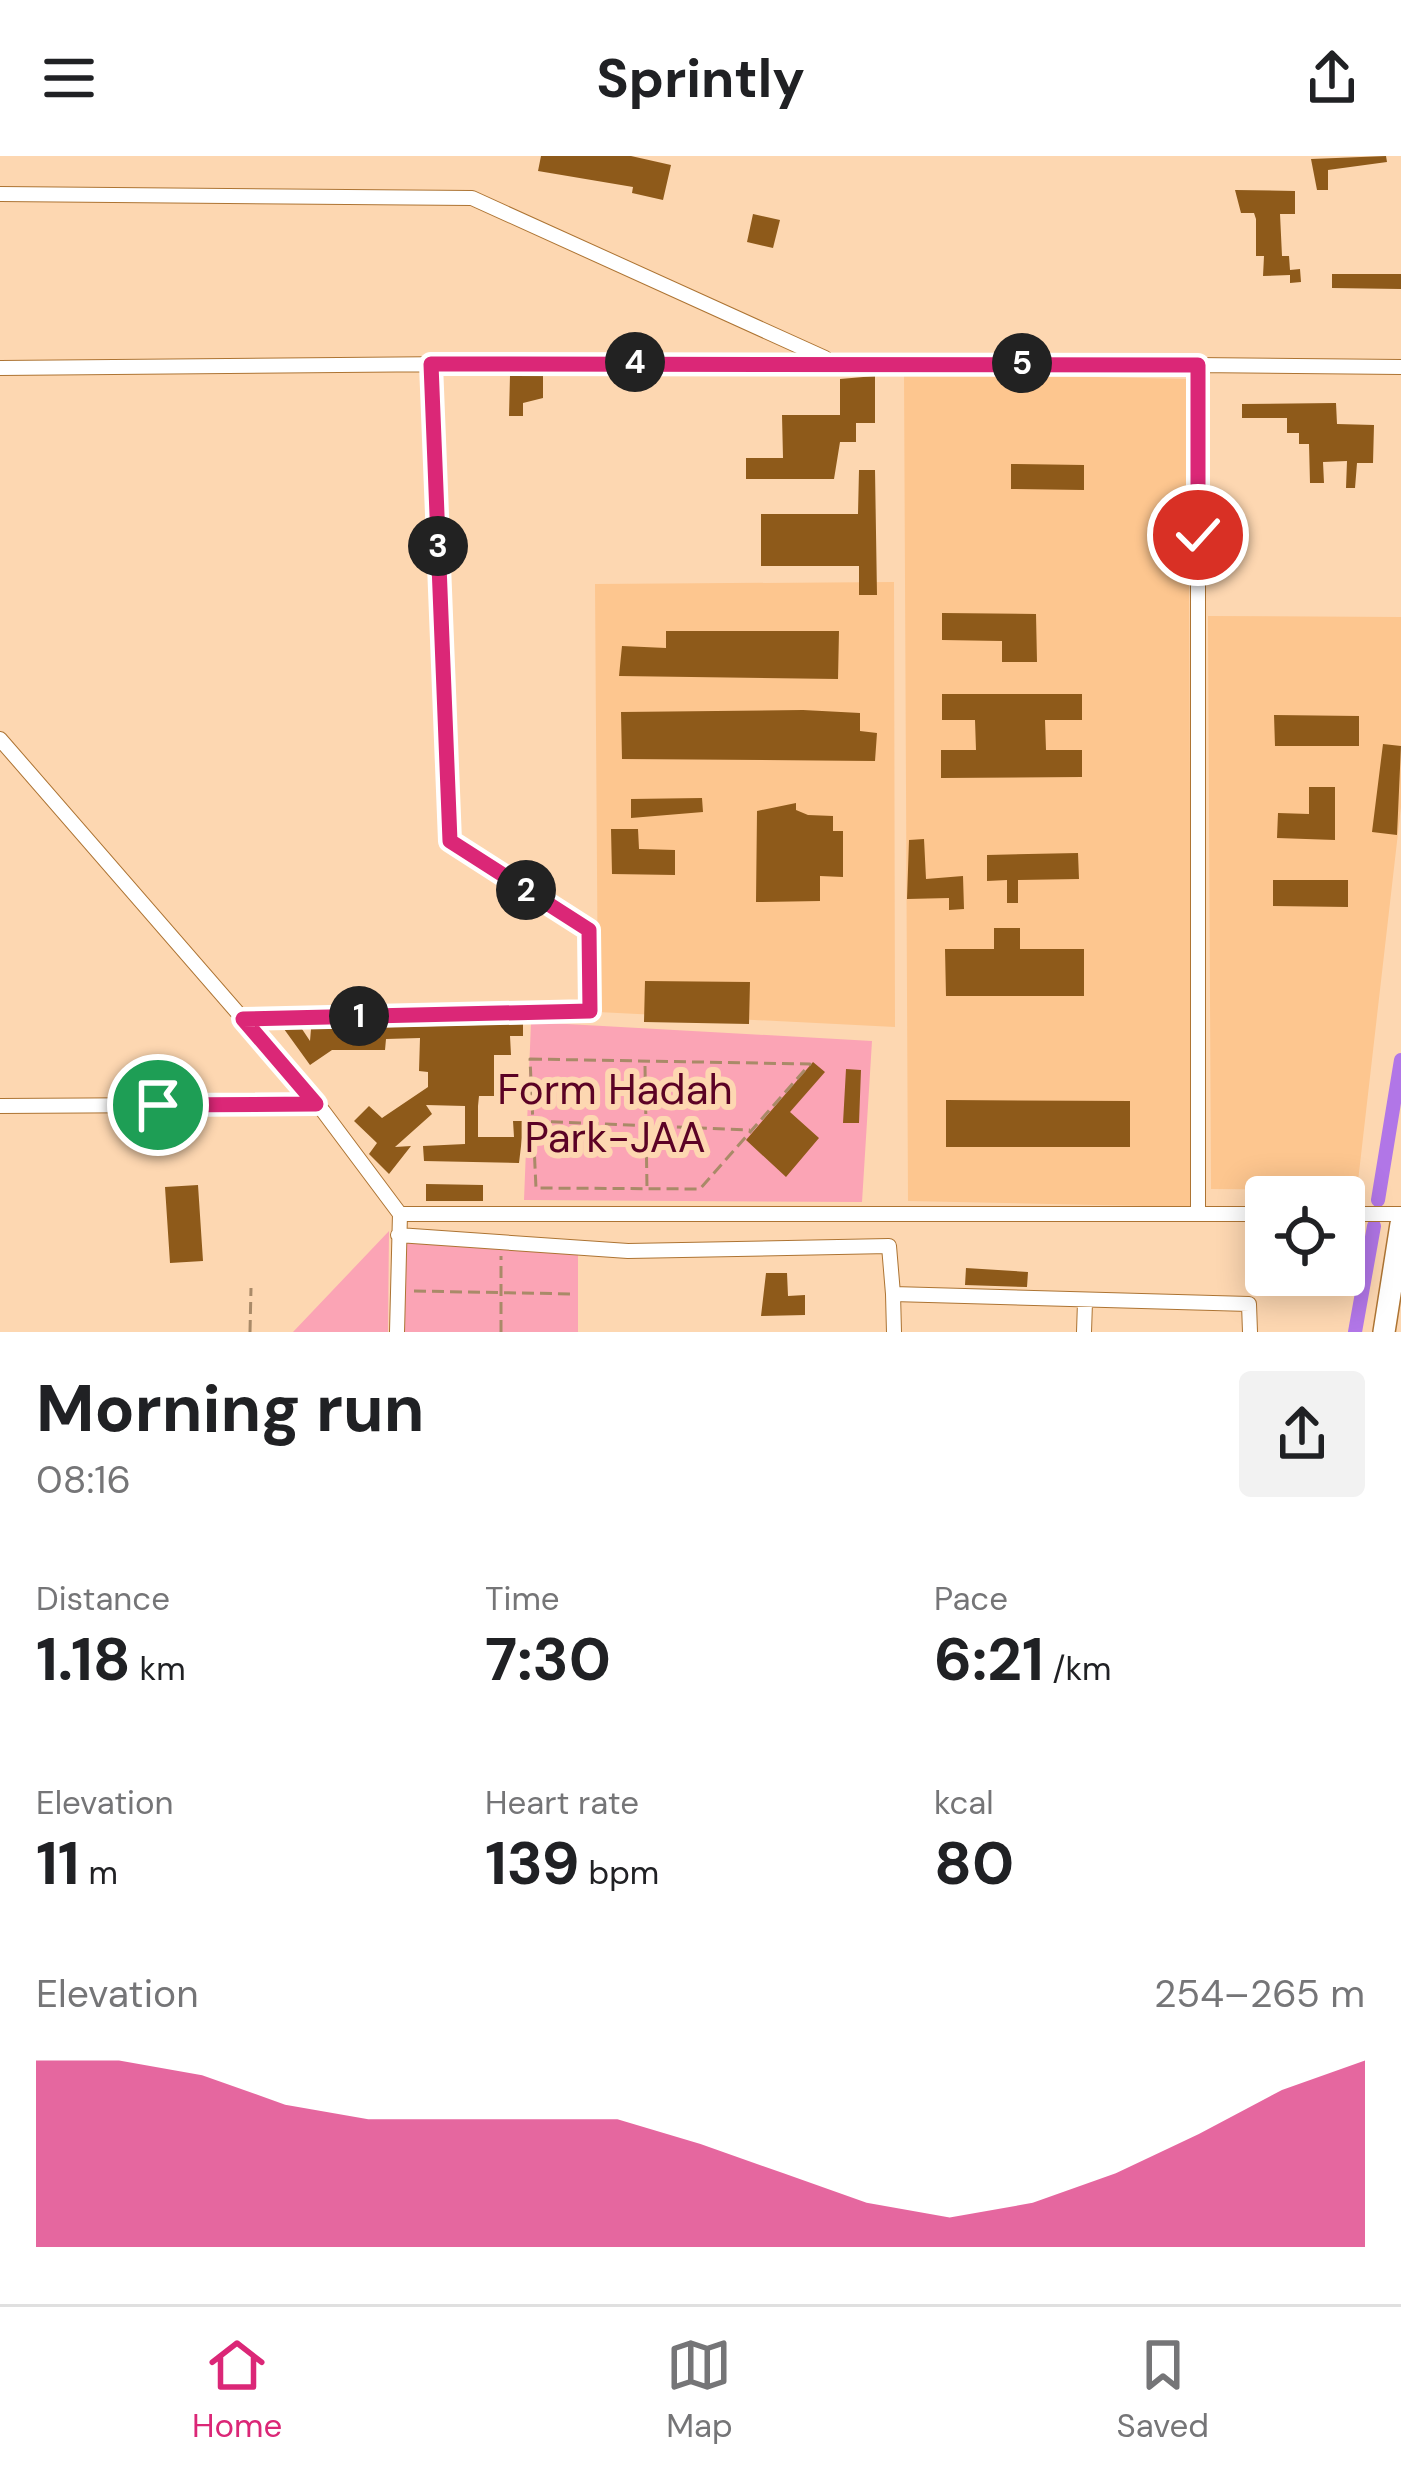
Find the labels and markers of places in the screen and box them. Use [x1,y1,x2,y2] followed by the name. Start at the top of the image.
[605,332,665,392] pin: 4
[992,333,1052,393] pin: 5
[1147,484,1249,586] pin
[408,516,468,576] pin: 3
[496,860,556,920] pin: 2
[329,986,389,1046] pin: 1
[107,1054,209,1156] pin

